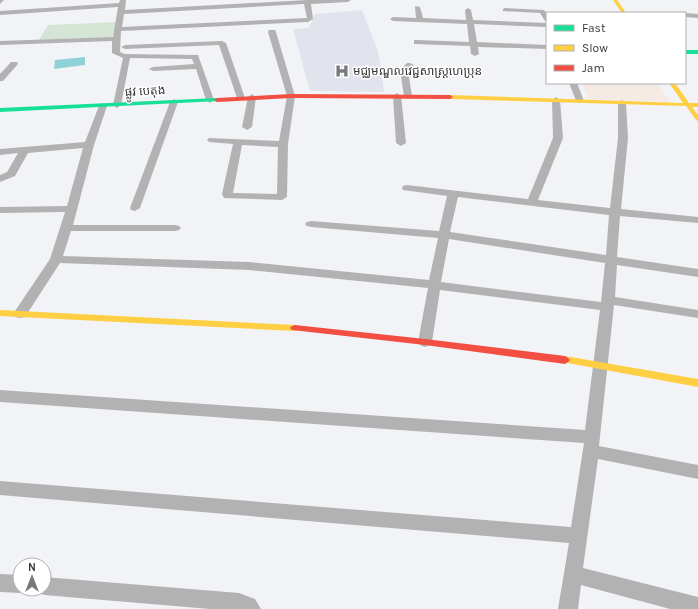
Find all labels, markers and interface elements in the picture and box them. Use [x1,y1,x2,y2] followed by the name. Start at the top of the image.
[546,12,686,84] legend
[582,21,606,35] text: Fast
[582,41,608,55] text: Slow
[582,61,605,75] text: Jam
[334,63,350,79] hospital icon: មជ្ឈមណ្ឌលវេជ្ជសាស្ត្រហេប្រុន
[353,64,482,78] place label: មជ្ឈមណ្ឌលវេជ្ជសាស្ត្រហេប្រុន
[124,83,166,103] street label: ផ្លូវ បេតុង
[12,557,52,597] north arrow
[28,561,36,574] text: N

